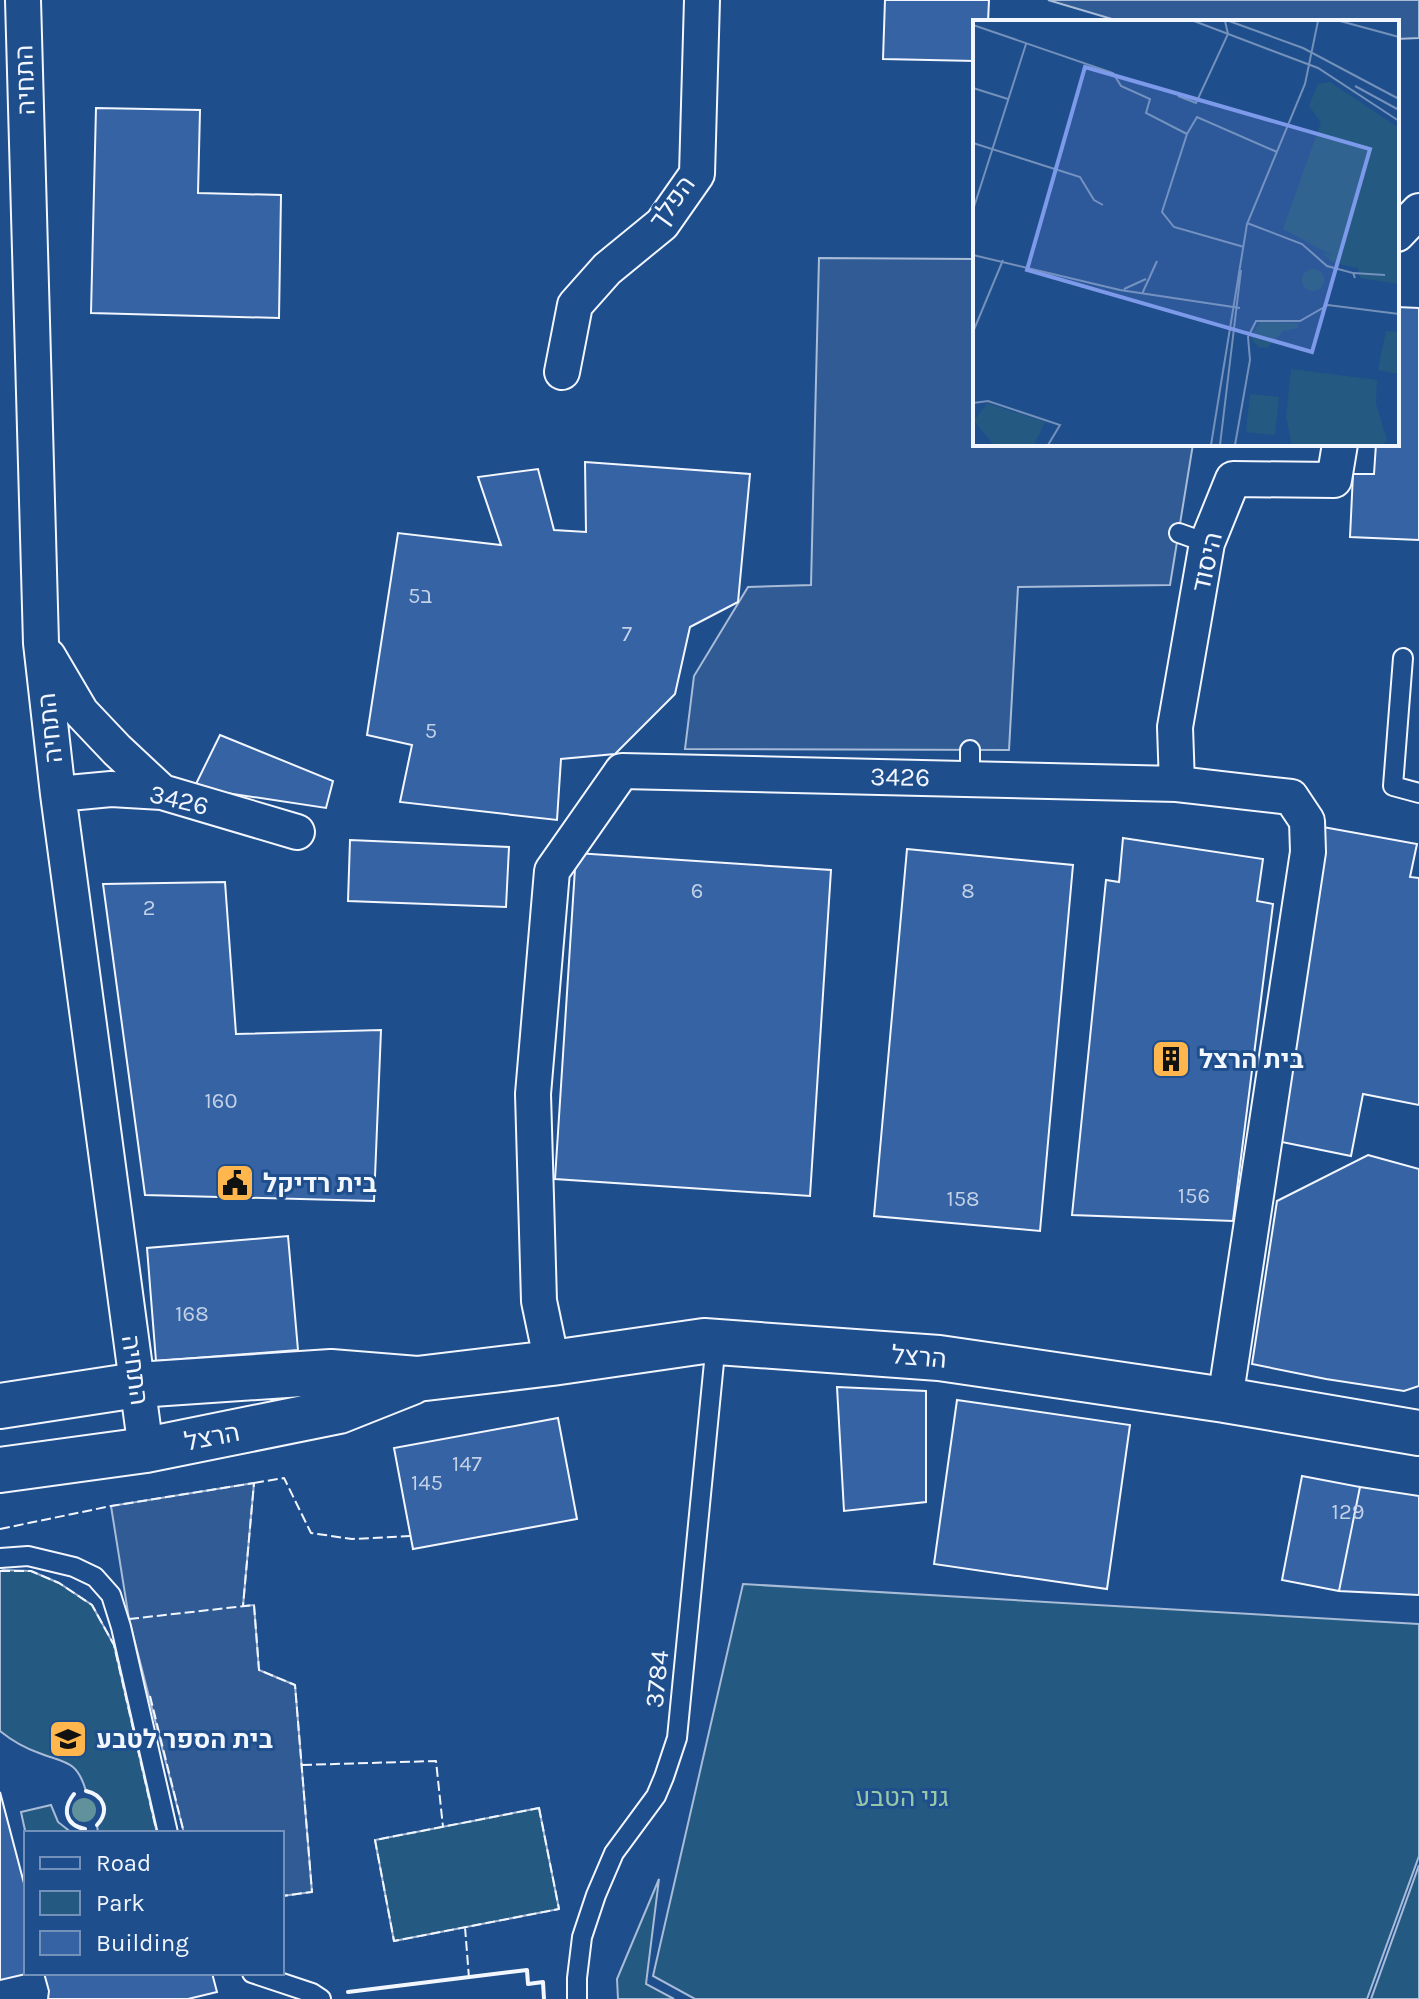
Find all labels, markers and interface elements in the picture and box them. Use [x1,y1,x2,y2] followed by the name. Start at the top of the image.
[973,20,1399,446] inset map
[8,44,42,116] street label: התחיה
[642,169,702,235] street label: הפלך
[1185,529,1229,595] street label: היסוד
[408,583,432,609] house number: 5ב
[622,621,632,647] house number: 7
[31,691,69,765] street label: התחיה
[425,718,437,744] house number: 5
[870,761,930,793] street label: 3426
[146,778,212,822] street label: 3426
[691,878,703,904] house number: 6
[961,878,975,904] house number: 8
[143,895,155,921] house number: 2
[1150,1038,1192,1080] building icon: בית הרצל
[1199,1044,1304,1075] place label: בית הרצל
[205,1088,237,1114] house number: 160
[214,1162,256,1204] public building icon: בית רדיקל
[263,1168,377,1199] place label: בית רדיקל
[1178,1183,1210,1209] house number: 156
[946,1186,980,1212] house number: 158
[175,1301,209,1327] house number: 168
[115,1333,155,1407] street label: התחיה
[890,1339,948,1375] street label: הרצל
[182,1416,242,1458] street label: הרצל
[452,1451,482,1477] house number: 147
[411,1470,443,1496] house number: 145
[1332,1499,1364,1525] house number: 129
[639,1649,675,1709] street label: 3784
[47,1718,89,1760] school or university icon: בית הספר לטבע
[96,1724,273,1755] place label: בית הספר לטבע
[855,1782,949,1813] park label: גני הטבע
[24,1831,284,1975] legend
[96,1849,151,1877] text: Road
[96,1889,145,1917] text: Park
[96,1929,189,1957] text: Building

